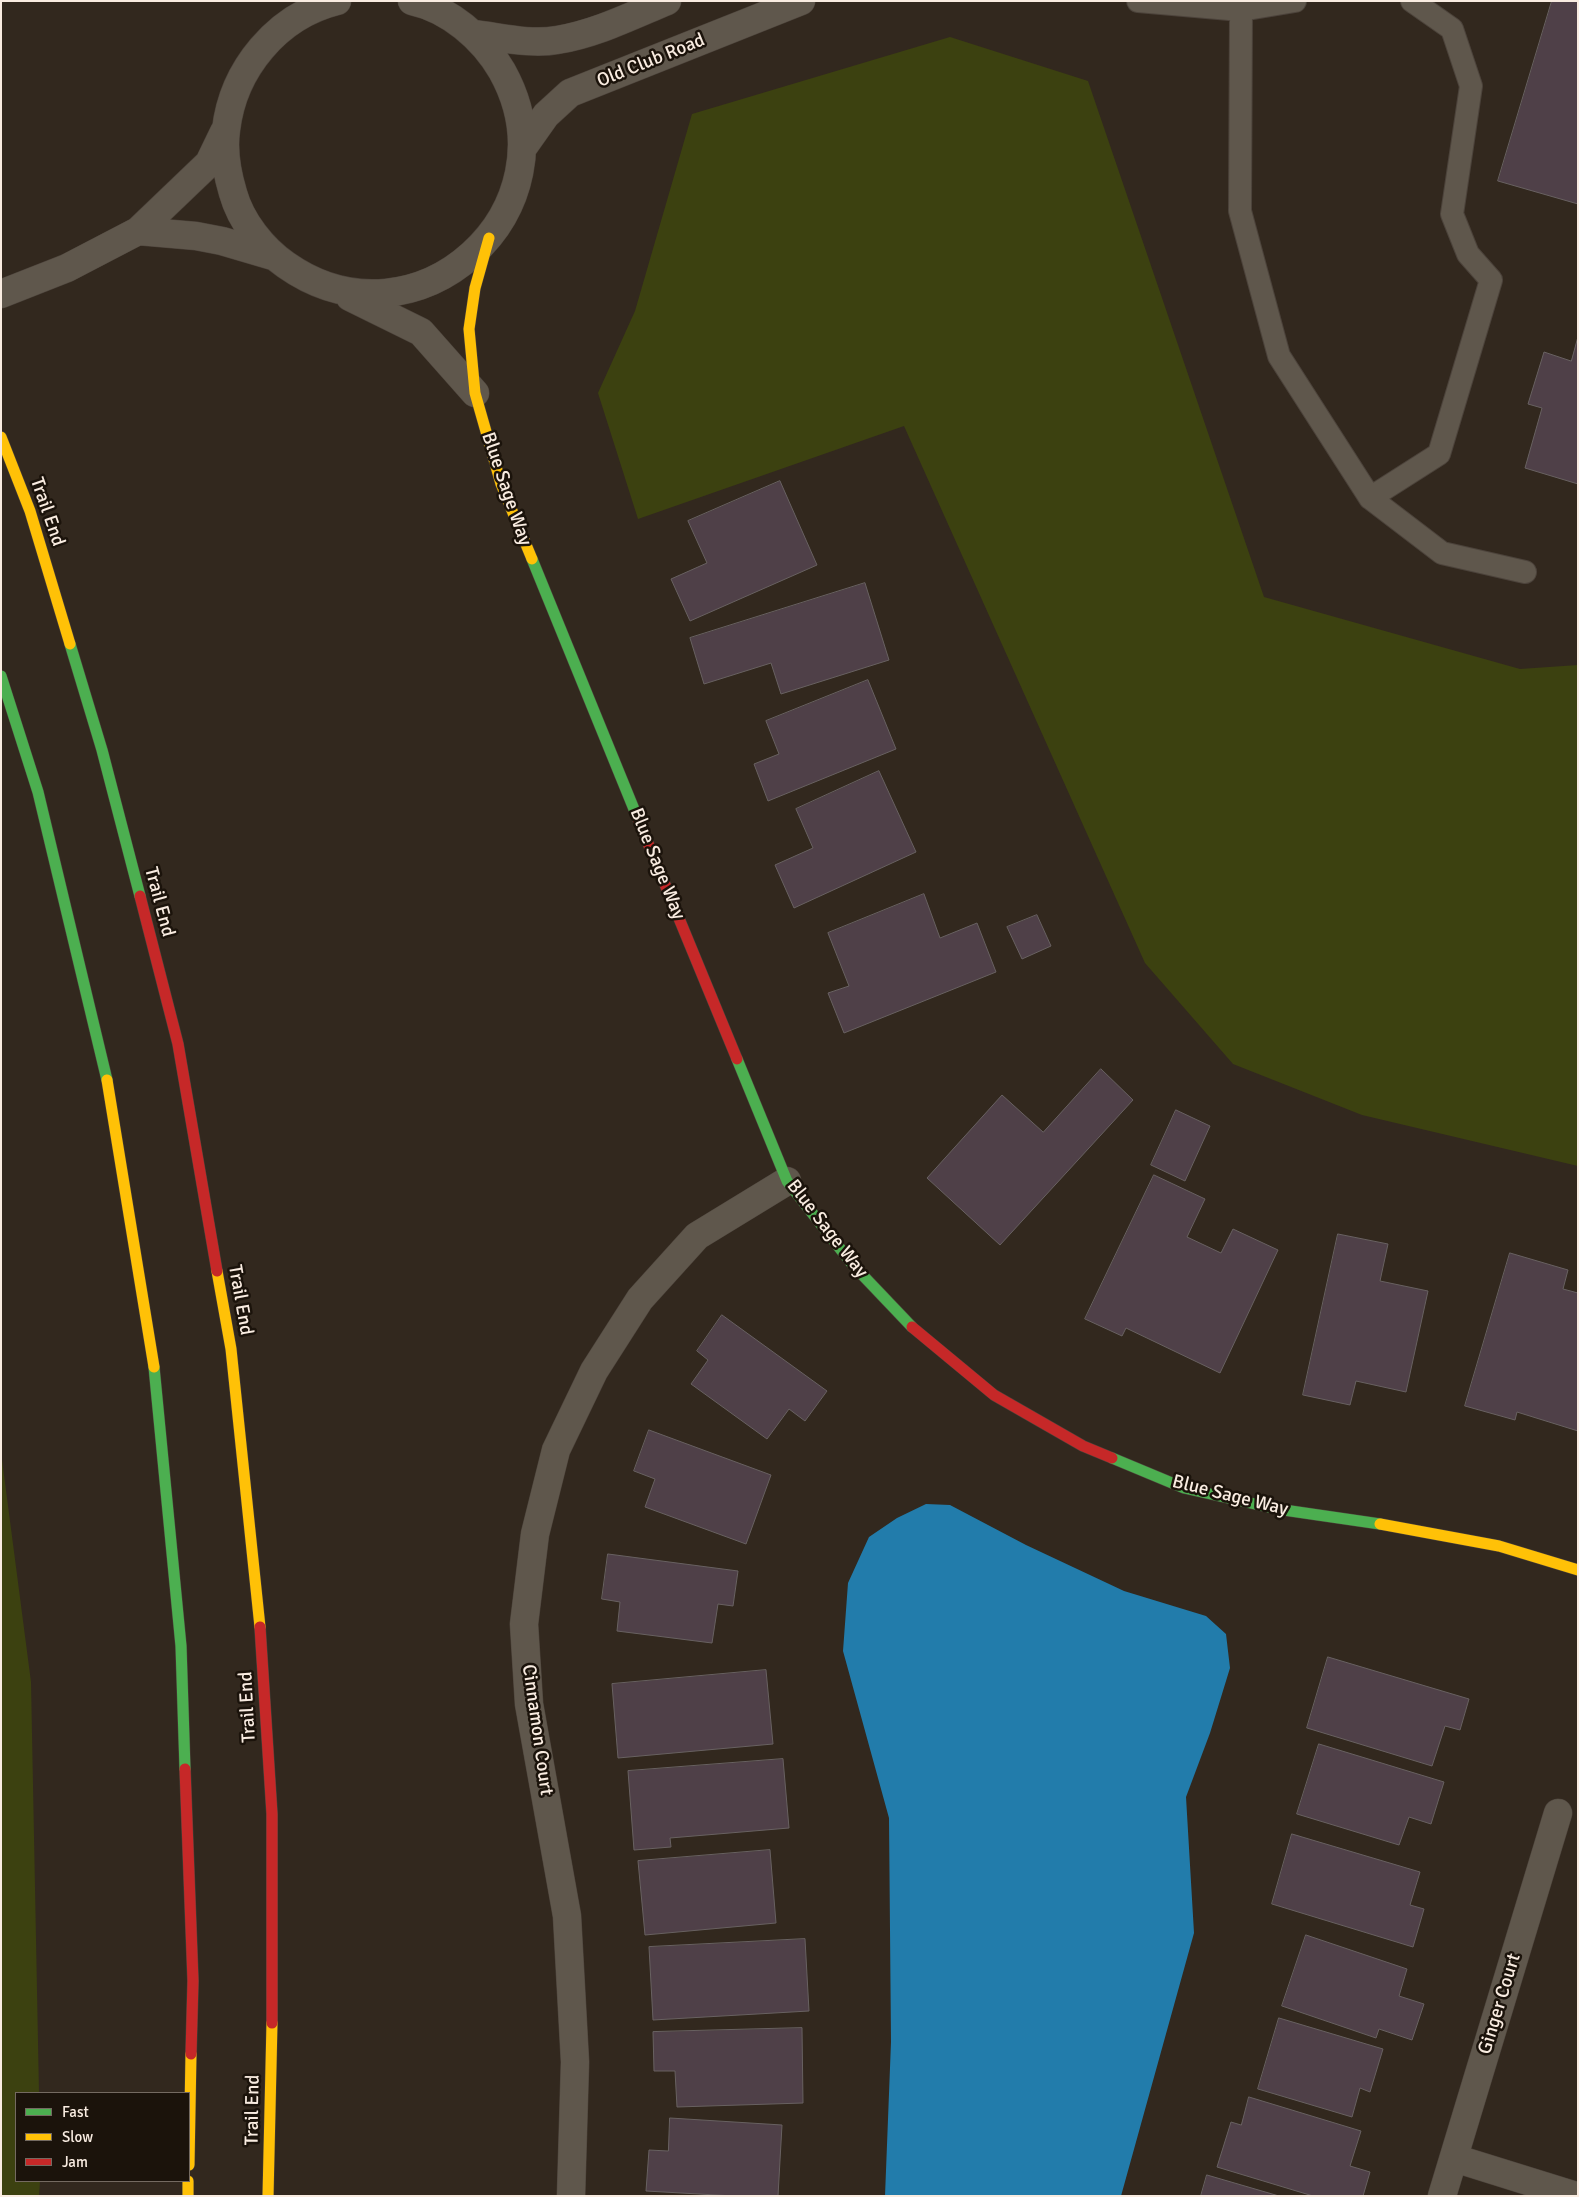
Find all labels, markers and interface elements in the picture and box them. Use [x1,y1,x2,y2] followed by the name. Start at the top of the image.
[594,29,708,93] street label: Old Club Road
[476,429,536,549] street label: Blue Sage Way
[25,475,69,549] street label: Trail End
[624,805,690,923] street label: Blue Sage Way
[139,865,179,939] street label: Trail End
[782,1175,872,1283] street label: Blue Sage Way
[223,1263,257,1337] street label: Trail End
[1170,1471,1290,1521] street label: Blue Sage Way
[517,1663,557,1797] street label: Cinnamon Court
[235,1671,261,1743] street label: Trail End
[1474,1951,1526,2057] street label: Ginger Court
[241,2074,265,2146] street label: Trail End
[15,2092,190,2182] legend
[62,2103,89,2121] text: Fast
[62,2128,93,2146] text: Slow
[62,2153,88,2171] text: Jam

